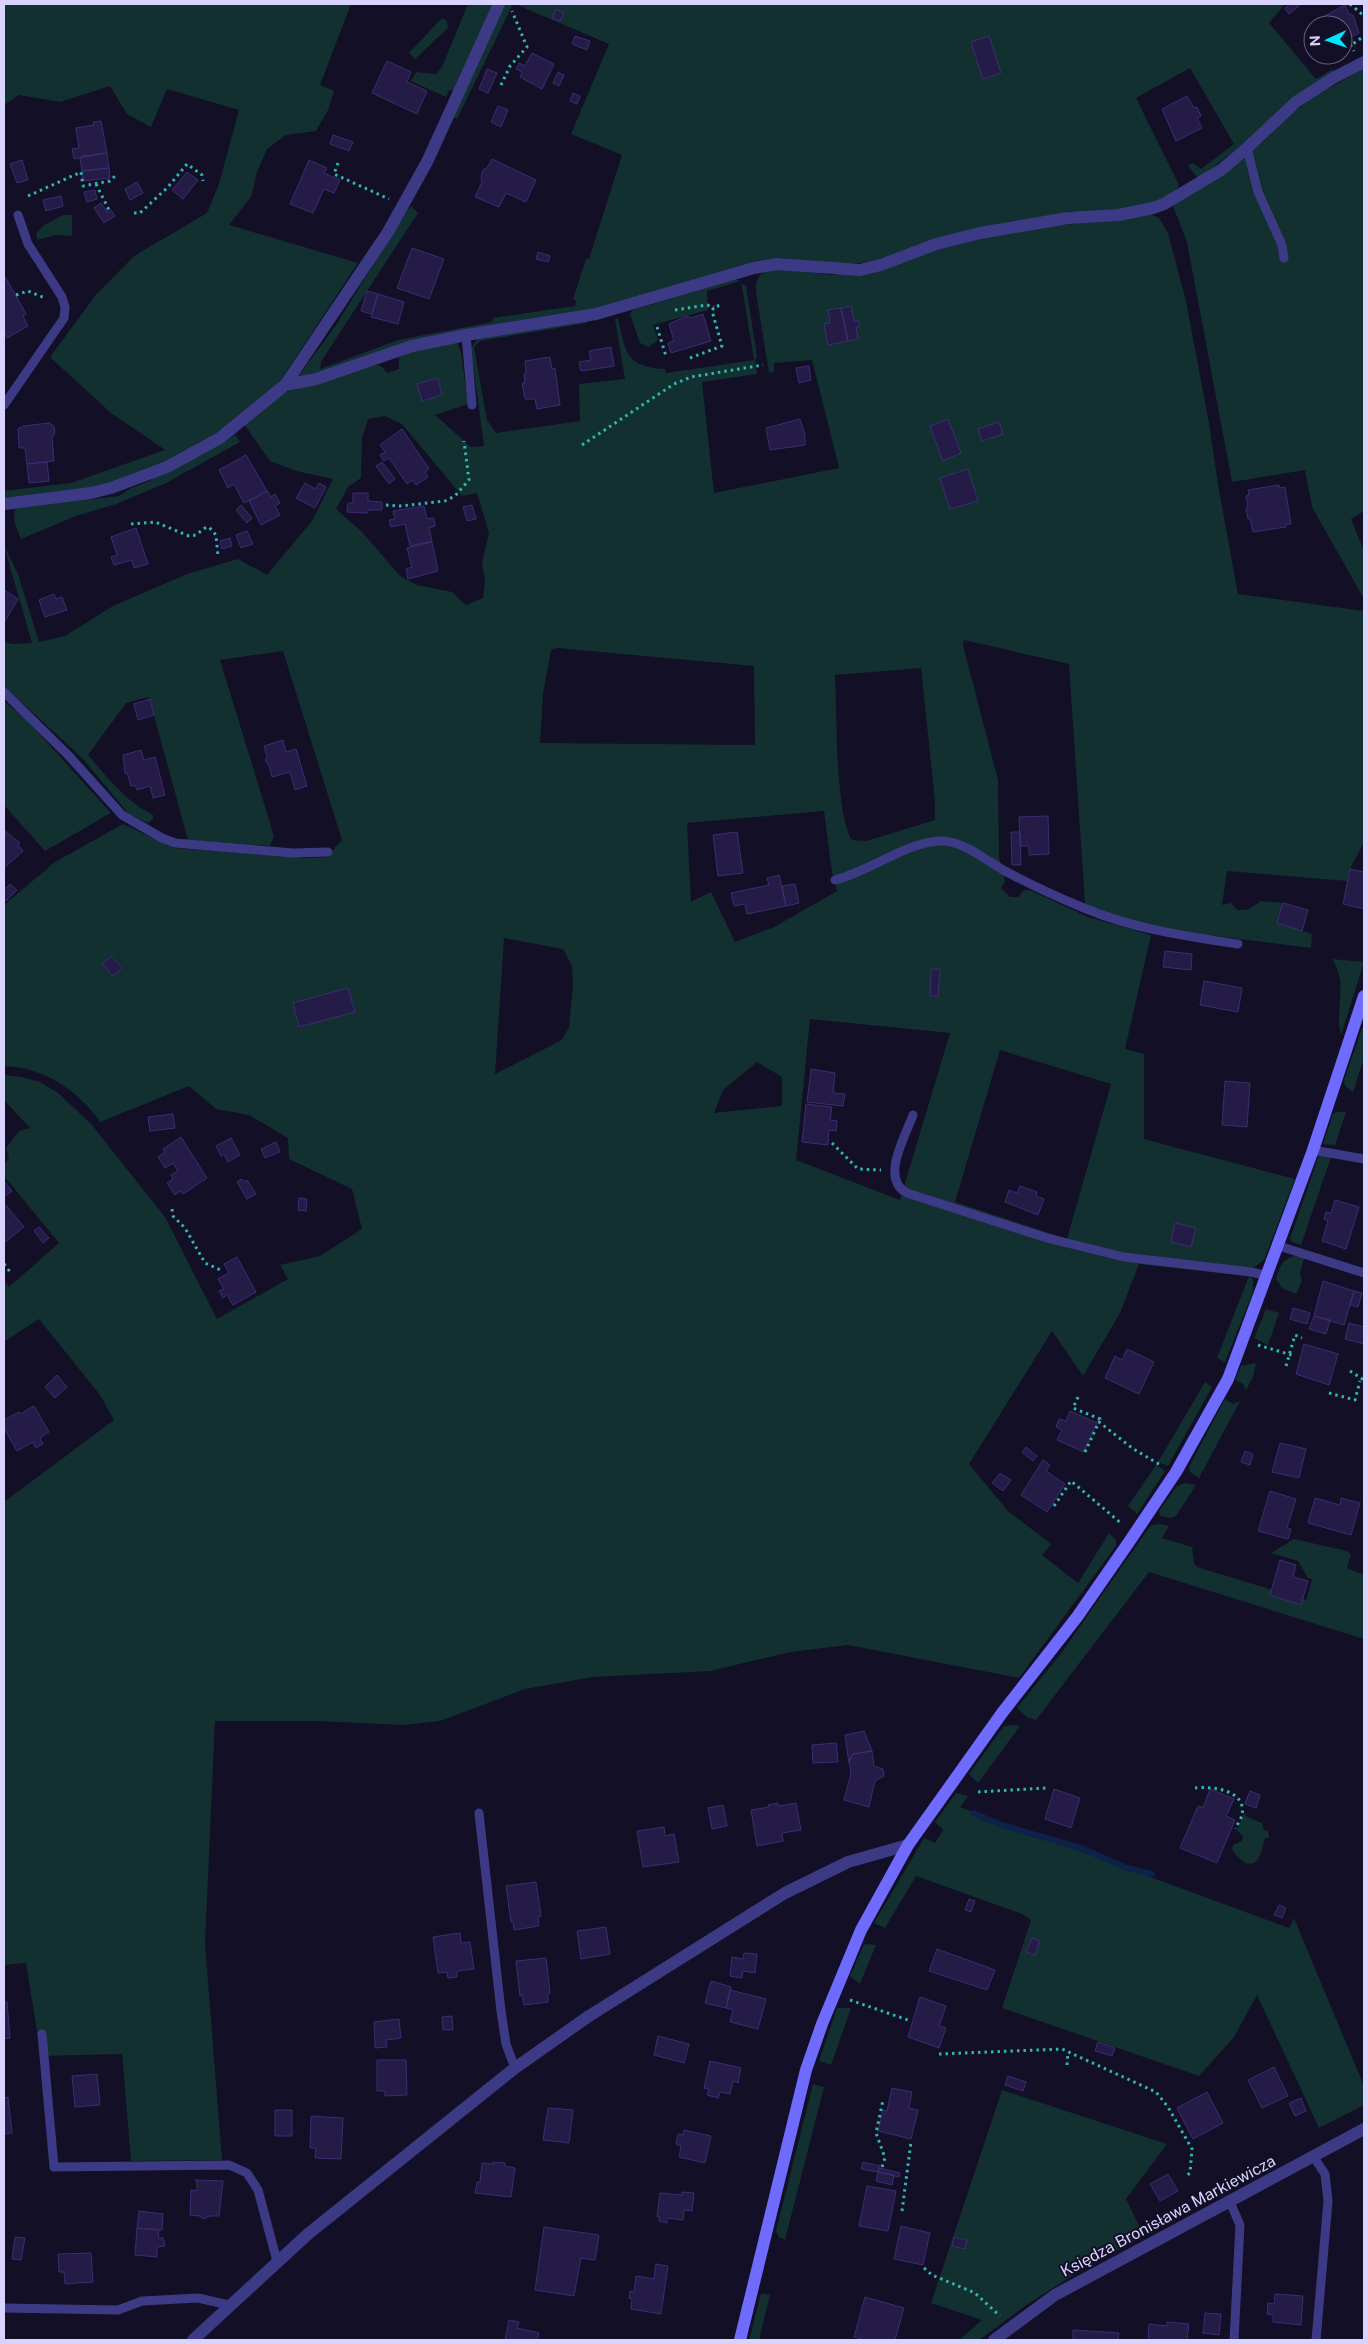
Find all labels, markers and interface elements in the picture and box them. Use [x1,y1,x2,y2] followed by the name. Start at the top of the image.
[1303,15,1353,65] north arrow
[1307,35,1323,47] text: N
[1057,2151,1279,2281] street label: Księdza Bronisława Markiewicza

